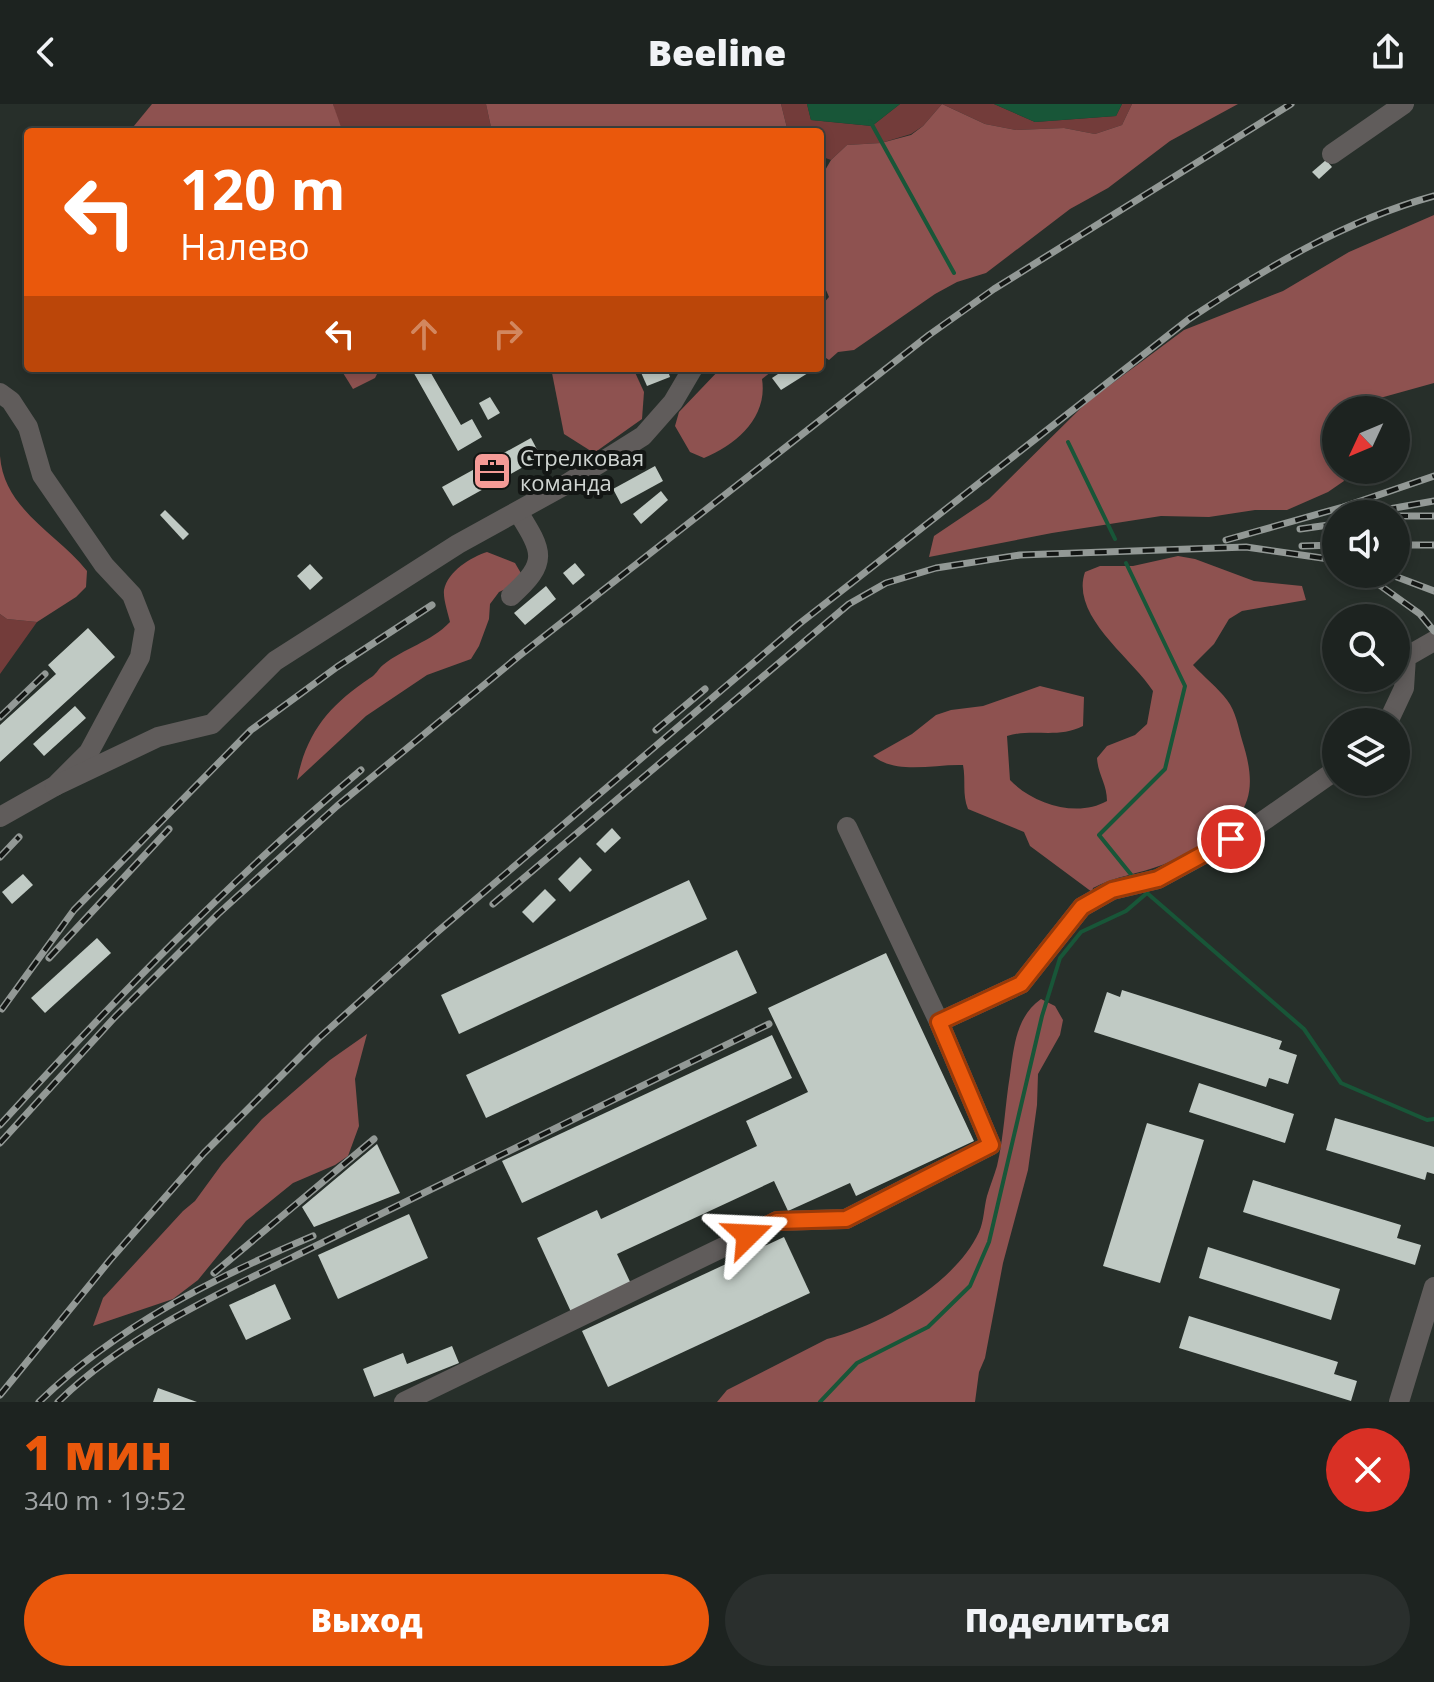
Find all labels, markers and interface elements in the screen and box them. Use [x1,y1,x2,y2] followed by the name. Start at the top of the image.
[648,28,786,77] text: Beeline
[24,30,68,74] icon: back
[1366,30,1410,74] icon: share
[180,150,346,226] text: 120 m
[48,160,152,264] icon: left
[180,222,310,271] text: Налево
[318,312,362,356] icon: left
[402,312,446,356] icon: ahead
[486,312,530,356] icon: right
[1322,396,1410,484] north arrow
[1322,396,1410,796] map controls
[520,442,644,497] place label: Стрелковая команда
[471,450,513,492] office icon: Стрелковая команда
[1322,500,1410,588] button: sound
[1322,604,1410,692] button: search
[1322,708,1410,796] button: layers
[1197,805,1265,873] pin
[1209,817,1253,861] icon: arrive
[706,1193,790,1277] position arrow
[24,1419,172,1484] text: 1 мин
[1326,1428,1410,1512] button: close
[24,1482,186,1518] text: 340 m · 19:52
[24,1574,709,1666] button: Выход
[725,1574,1410,1666] button: Поделиться

